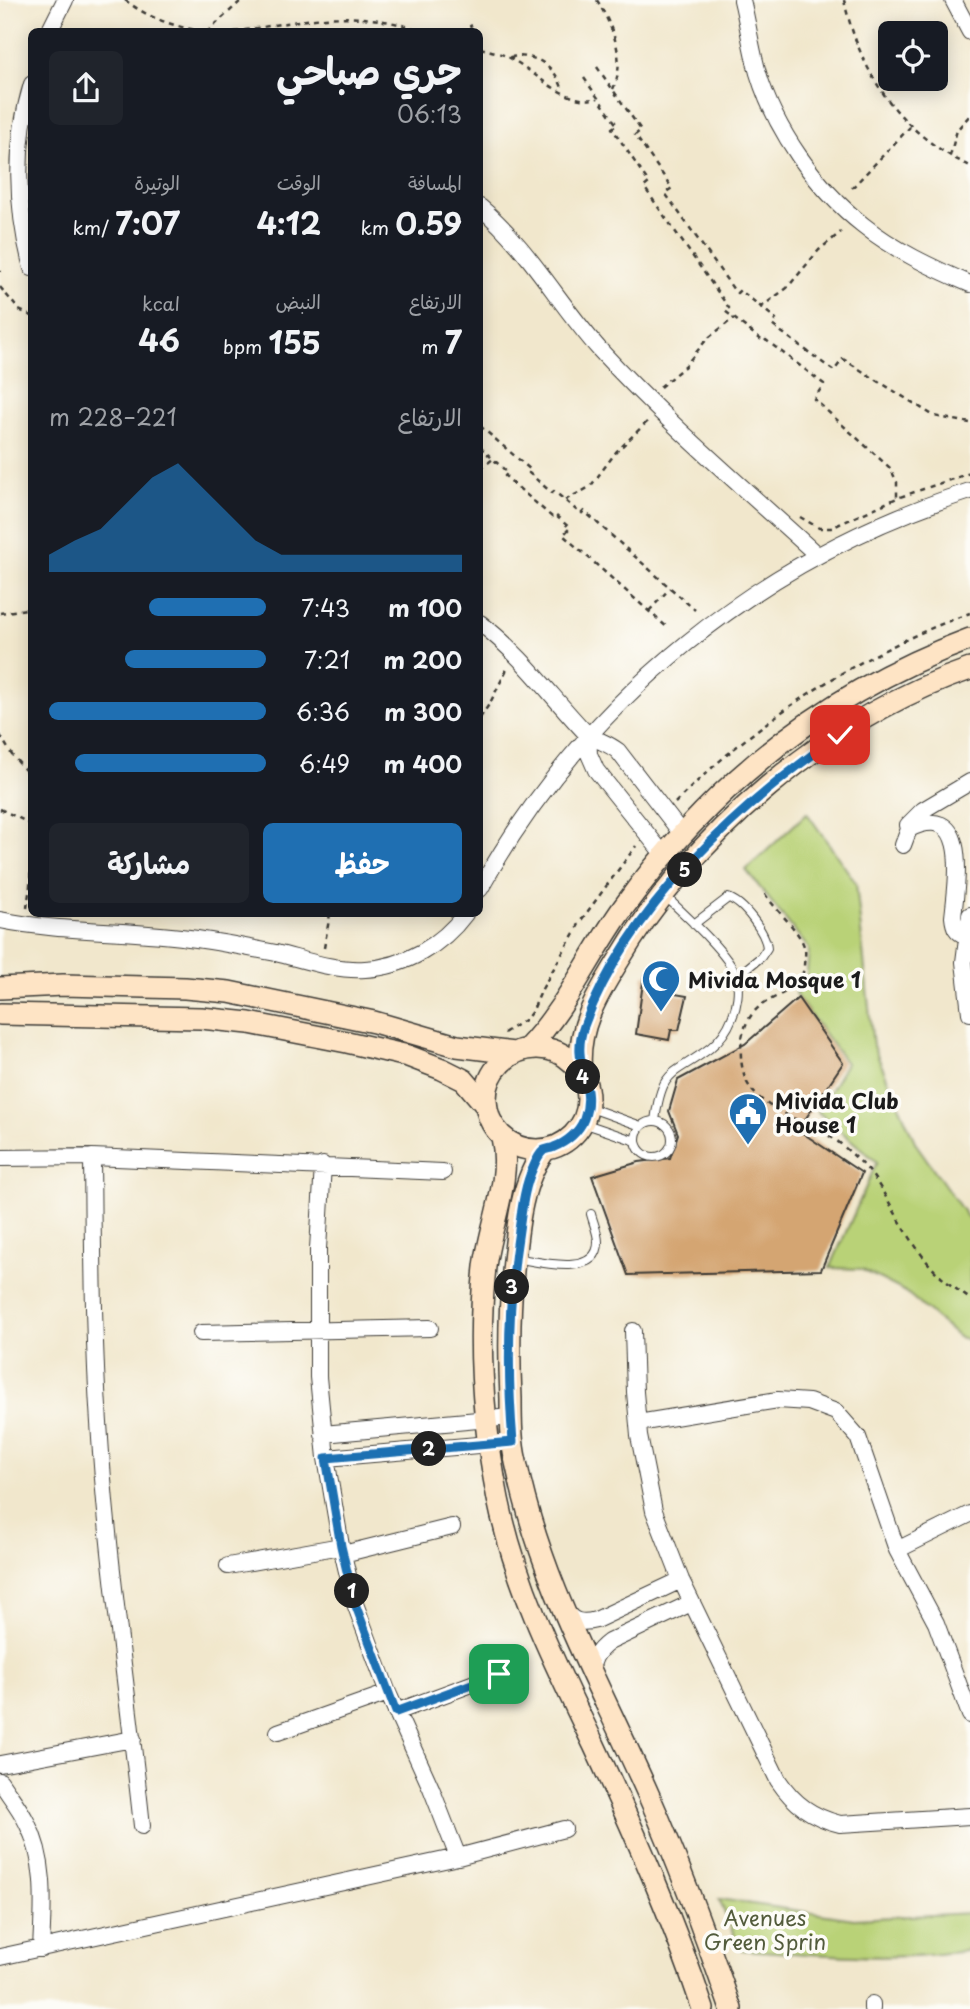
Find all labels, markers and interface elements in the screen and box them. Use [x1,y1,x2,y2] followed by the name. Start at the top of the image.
[878,21,948,91] map controls
[878,21,948,91] button: locate
[276,41,462,98] text: جري صباحي
[49,51,123,125] button: share
[397,96,462,131] text: 06:13
[134,168,180,196] text: الوتيرة
[277,168,321,196] text: الوقت
[408,168,462,196] text: المسافة
[115,200,180,245] text: 7:07
[256,200,321,245] text: 4:12
[395,200,462,245] text: 0.59
[73,213,115,241] text: /km
[360,213,395,241] text: km
[276,287,321,315] text: النبض
[409,287,462,315] text: الارتفاع
[142,289,180,317] text: kcal
[138,317,180,362] text: 46
[269,319,321,364] text: 155
[445,319,462,364] text: 7
[223,332,269,360] text: bpm
[421,332,445,360] text: m
[49,399,177,434] text: 221–228 m
[398,399,462,434] text: الارتفاع
[301,590,350,625] text: 7:43
[388,590,462,625] text: 100 m
[304,642,350,677] text: 7:21
[383,642,462,677] text: 200 m
[296,694,350,729] text: 6:36
[384,694,462,729] text: 300 m
[810,705,870,765] pin
[821,716,859,754] icon: check
[299,746,350,781] text: 6:49
[384,746,462,781] text: 400 m
[49,823,249,903] button: مشاركة
[263,823,462,903] button: حفظ
[668,852,702,888] pin: 5
[678,855,691,883] text: 5
[640,958,682,1013] mosque icon: Mivida Mosque 1
[688,963,861,995] place label: Mivida Mosque 1
[566,1060,600,1094] pin: 4
[576,1062,589,1090] text: 4
[775,1084,899,1140] place label: Mivida Club House 1
[727,1091,769,1146] public building icon: Mivida Club House 1
[494,1270,530,1304] pin: 3
[505,1272,518,1300] text: 3
[412,1432,446,1466] pin: 2
[422,1434,435,1462] text: 2
[334,1574,370,1608] pin: 1
[347,1576,356,1604] text: 1
[469,1644,529,1704] pin
[480,1655,518,1693] icon: arrive
[704,1901,826,1957] park label: Avenues Green Sprin

